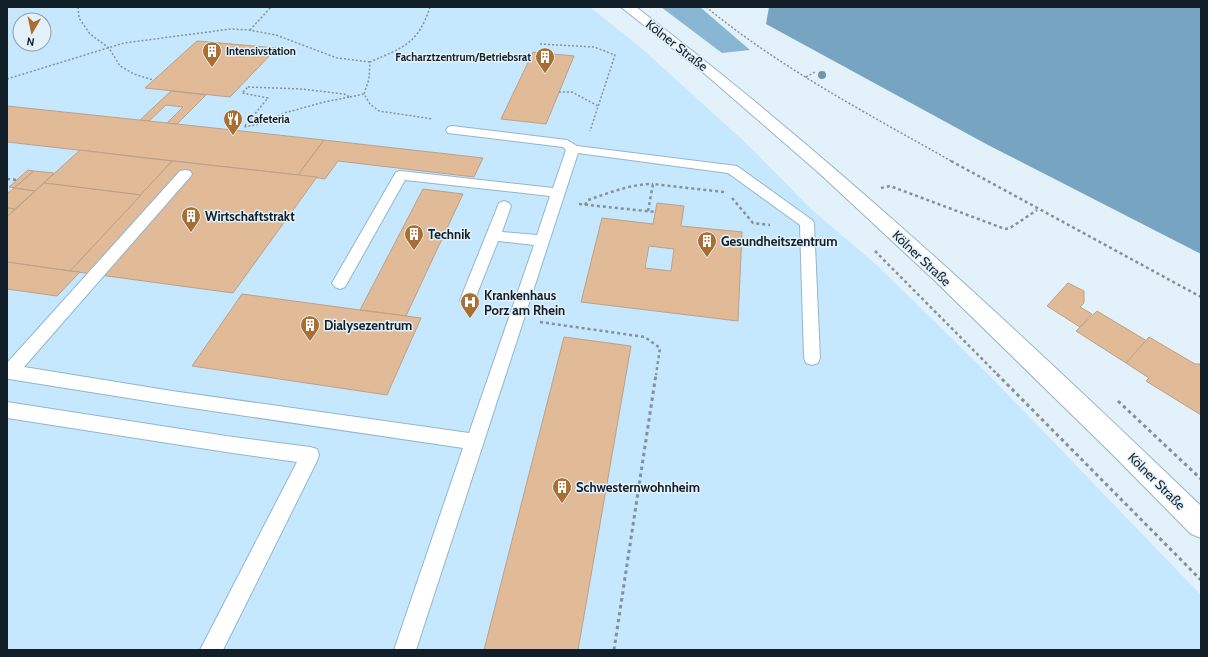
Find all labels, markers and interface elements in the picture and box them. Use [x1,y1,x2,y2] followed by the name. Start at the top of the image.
[12,12,52,52] north arrow
[643,16,711,74] street label: Kölner Straße
[25,34,35,49] text: N
[201,40,223,68] building icon: Intensivstation
[226,44,296,58] place label: Intensivstation
[534,46,556,74] building icon: Facharztzentrum/Betriebsrat
[395,50,531,64] place label: Facharztzentrum/Betriebsrat
[222,108,244,136] restaurant icon: Cafeteria
[247,112,290,126] place label: Cafeteria
[180,205,202,233] building icon: Wirtschaftstrakt
[205,208,295,224] place label: Wirtschaftstrakt
[403,223,425,251] building icon: Technik
[428,226,471,242] place label: Technik
[889,227,955,289] street label: Kölner Straße
[696,230,718,258] building icon: Gesundheitszentrum
[721,233,838,249] place label: Gesundheitszentrum
[484,287,565,318] place label: Krankenhaus Porz am Rhein
[459,291,481,319] hospital icon: Krankenhaus Porz am Rhein
[299,314,321,342] building icon: Dialysezentrum
[324,317,412,333] place label: Dialysezentrum
[1125,449,1189,513] street label: Kölner Straße
[551,476,573,504] building icon: Schwesternwohnheim
[576,479,700,495] place label: Schwesternwohnheim

